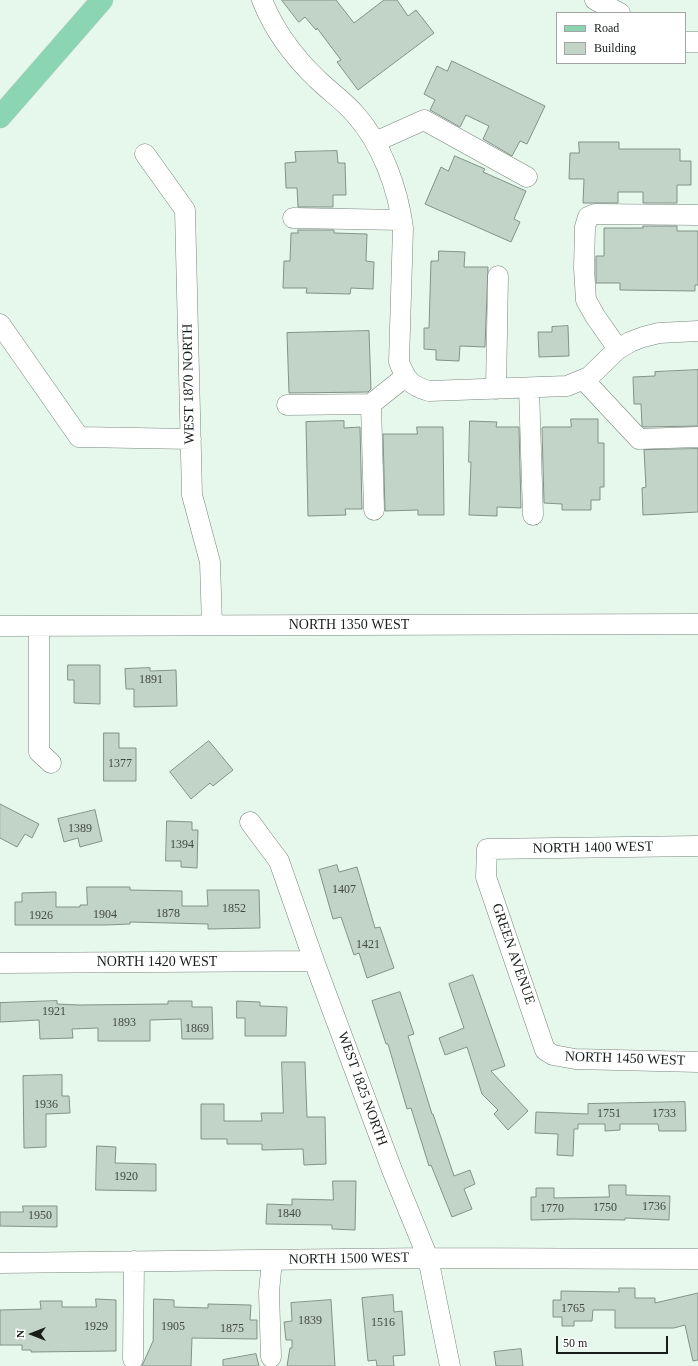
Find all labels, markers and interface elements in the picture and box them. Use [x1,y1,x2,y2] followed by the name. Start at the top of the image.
[556,12,686,64] legend
[594,21,619,35] text: Road
[594,41,636,55] text: Building
[180,324,198,444] street label: WEST 1870 NORTH
[289,617,409,633] street label: NORTH 1350 WEST
[139,673,163,687] house number: 1891
[108,757,132,771] house number: 1377
[68,822,92,836] house number: 1389
[170,838,194,852] house number: 1394
[533,839,653,857] street label: NORTH 1400 WEST
[332,883,356,897] house number: 1407
[488,901,538,1007] street label: GREEN AVENUE
[222,902,246,916] house number: 1852
[156,907,180,921] house number: 1878
[93,908,117,922] house number: 1904
[29,909,53,923] house number: 1926
[356,938,380,952] house number: 1421
[97,954,217,970] street label: NORTH 1420 WEST
[42,1005,66,1019] house number: 1921
[112,1016,136,1030] house number: 1893
[185,1022,209,1036] house number: 1869
[334,1030,390,1148] street label: WEST 1825 NORTH
[565,1049,685,1069] street label: NORTH 1450 WEST
[34,1098,58,1112] house number: 1936
[597,1107,621,1121] house number: 1751
[652,1107,676,1121] house number: 1733
[114,1170,138,1184] house number: 1920
[642,1200,666,1214] house number: 1736
[593,1201,617,1215] house number: 1750
[540,1202,564,1216] house number: 1770
[277,1207,301,1221] house number: 1840
[28,1209,52,1223] house number: 1950
[289,1250,409,1268] street label: NORTH 1500 WEST
[561,1302,585,1316] house number: 1765
[12,1314,52,1354] north arrow
[298,1314,322,1328] house number: 1839
[371,1316,395,1330] house number: 1516
[84,1320,108,1334] house number: 1929
[161,1320,185,1334] house number: 1905
[220,1322,244,1336] house number: 1875
[558,1328,670,1354] scale bar
[14,1330,26,1338] text: N
[563,1336,587,1350] text: 50 m

